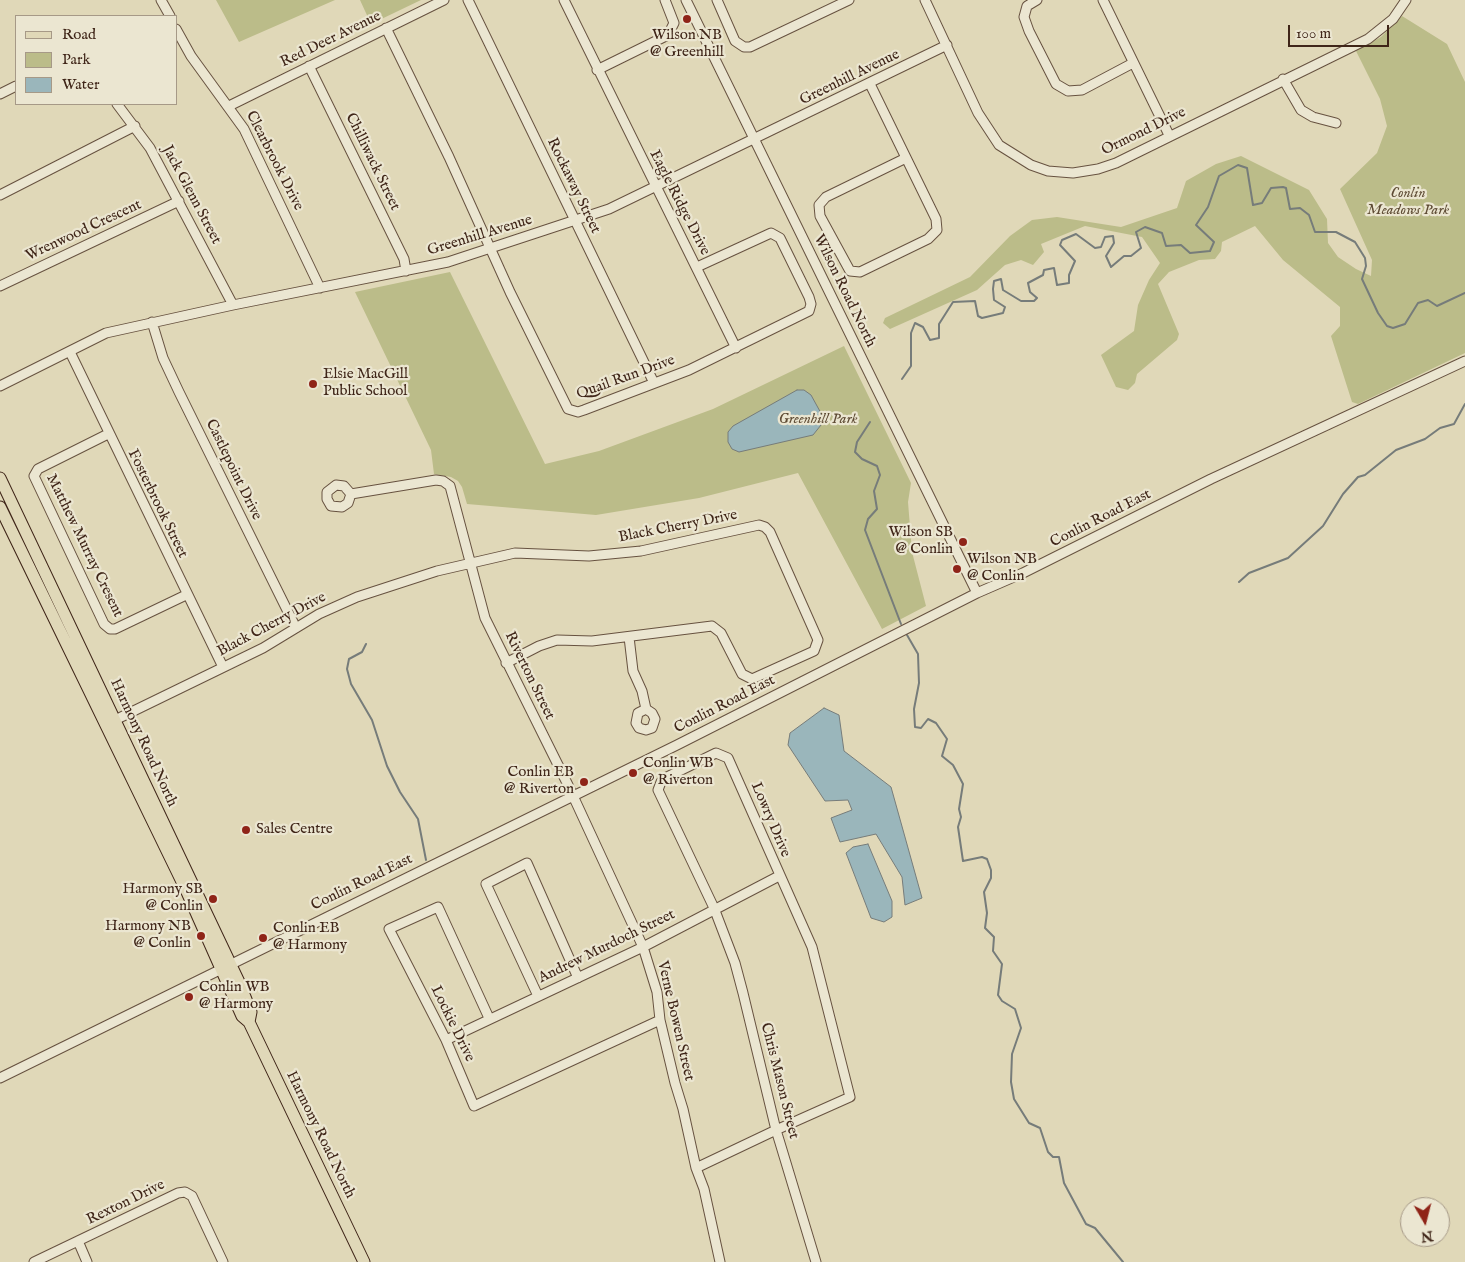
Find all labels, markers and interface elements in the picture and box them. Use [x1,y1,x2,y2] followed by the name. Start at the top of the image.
[278,8,384,72] street label: Red Deer Avenue
[681,13,693,25] marker: Wilson NB @ Greenhill
[15,15,178,105] legend
[1290,15,1391,47] scale bar
[1296,24,1331,43] text: 100 m
[62,25,96,44] text: Road
[650,27,724,62] place label: Wilson NB @ Greenhill
[797,46,903,110] street label: Greenhill Avenue
[62,50,91,69] text: Park
[62,75,99,94] text: Water
[1099,104,1189,160] street label: Ormond Drive
[241,108,307,214] street label: Clearbrook Drive
[341,110,403,214] street label: Chilliwack Street
[542,135,604,237] street label: Rockaway Street
[157,143,225,247] street label: Jack Glenn Street
[645,147,713,259] street label: Eagle Ridge Drive
[1367,185,1449,220] park label: Conlin Meadows Park
[23,196,145,266] street label: Wrenwood Crescent
[425,212,535,260] street label: Greenhill Avenue
[809,232,879,350] street label: Wilson Road North
[574,352,678,404] street label: Quail Run Drive
[323,366,408,401] place label: Elsie MacGill Public School
[307,378,319,390] marker: Elsie MacGill Public School
[778,411,858,429] park label: Greenhill Park
[201,417,265,523] street label: Castlepoint Drive
[123,447,191,561] street label: Fosterbrook Street
[42,472,126,620] street label: Matthew Murray Cresent
[1048,486,1154,552] street label: Conlin Road East
[617,507,739,547] street label: Black Cherry Drive
[888,524,953,559] place label: Wilson SB @ Conlin
[957,536,969,548] marker: Wilson SB @ Conlin
[967,551,1037,586] place label: Wilson NB @ Conlin
[951,563,963,575] marker: Wilson NB @ Conlin
[215,589,329,661] street label: Black Cherry Drive
[500,629,558,723] street label: Riverton Street
[672,672,778,738] street label: Conlin Road East
[105,676,181,810] street label: Harmony Road North
[643,755,713,790] place label: Conlin WB @ Riverton
[504,764,574,799] place label: Conlin EB @ Riverton
[627,767,639,779] marker: Conlin WB @ Riverton
[578,776,590,788] marker: Conlin EB @ Riverton
[746,780,794,860] street label: Lowry Drive
[256,821,333,839] place label: Sales Centre
[240,824,252,836] marker: Sales Centre
[308,851,416,915] street label: Conlin Road East
[122,881,203,916] place label: Harmony SB @ Conlin
[207,893,219,905] marker: Harmony SB @ Conlin
[536,906,678,988] street label: Andrew Murdoch Street
[105,918,191,953] place label: Harmony NB @ Conlin
[273,920,347,955] place label: Conlin EB @ Harmony
[195,930,207,942] marker: Harmony NB @ Conlin
[257,932,269,944] marker: Conlin EB @ Harmony
[652,959,698,1083] street label: Verne Bowen Street
[199,979,273,1014] place label: Conlin WB @ Harmony
[426,983,478,1065] street label: Lockie Drive
[183,991,195,1003] marker: Conlin WB @ Harmony
[756,1021,802,1141] street label: Chris Mason Street
[281,1068,359,1202] street label: Harmony Road North
[84,1176,168,1230] street label: Rexton Drive
[1400,1197,1450,1247] north arrow
[1420,1226,1434,1246] text: N

